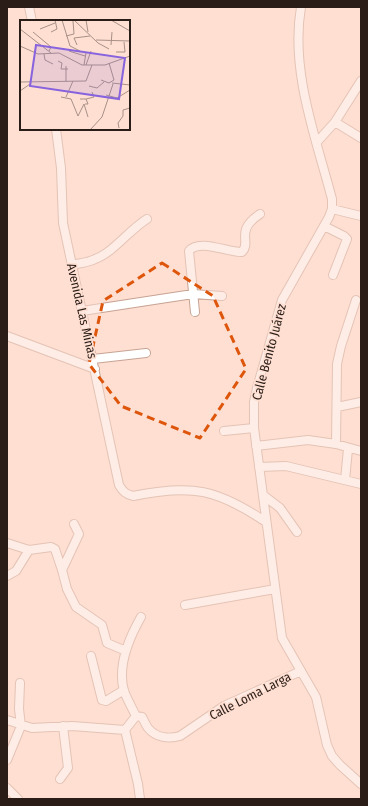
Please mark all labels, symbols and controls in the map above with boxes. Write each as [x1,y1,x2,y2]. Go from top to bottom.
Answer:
inset map [20,20,130,130]
street label: Avenida Las Minas [64,262,100,361]
street label: Calle Benito Juárez [249,302,289,402]
street label: Calle Loma Larga [207,669,293,723]

